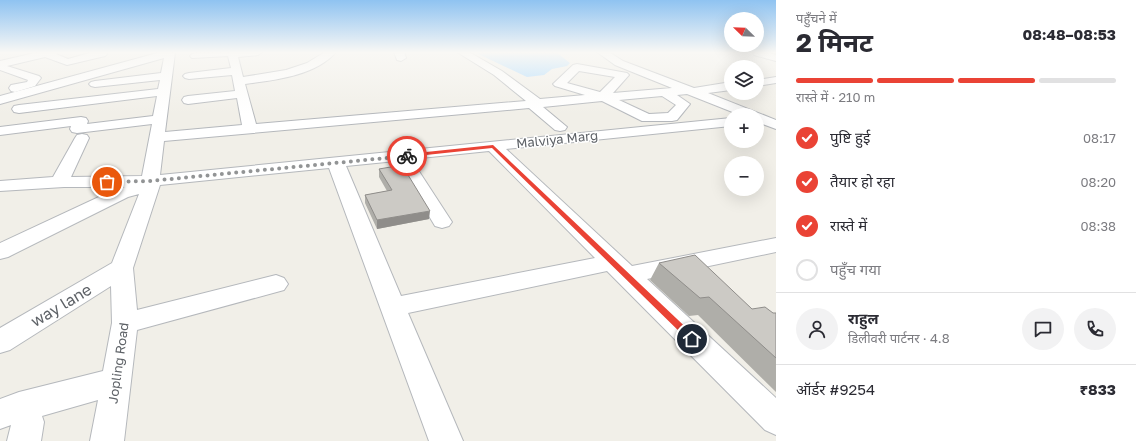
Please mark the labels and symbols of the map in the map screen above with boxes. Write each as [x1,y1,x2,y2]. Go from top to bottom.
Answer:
north arrow [724,12,764,52]
street label: Malviya Marg [515,127,599,151]
courier [387,136,427,176]
pin [90,165,124,199]
street label: way lane [27,279,95,331]
street label: Jopling Road [104,321,132,405]
pin [675,322,709,356]

